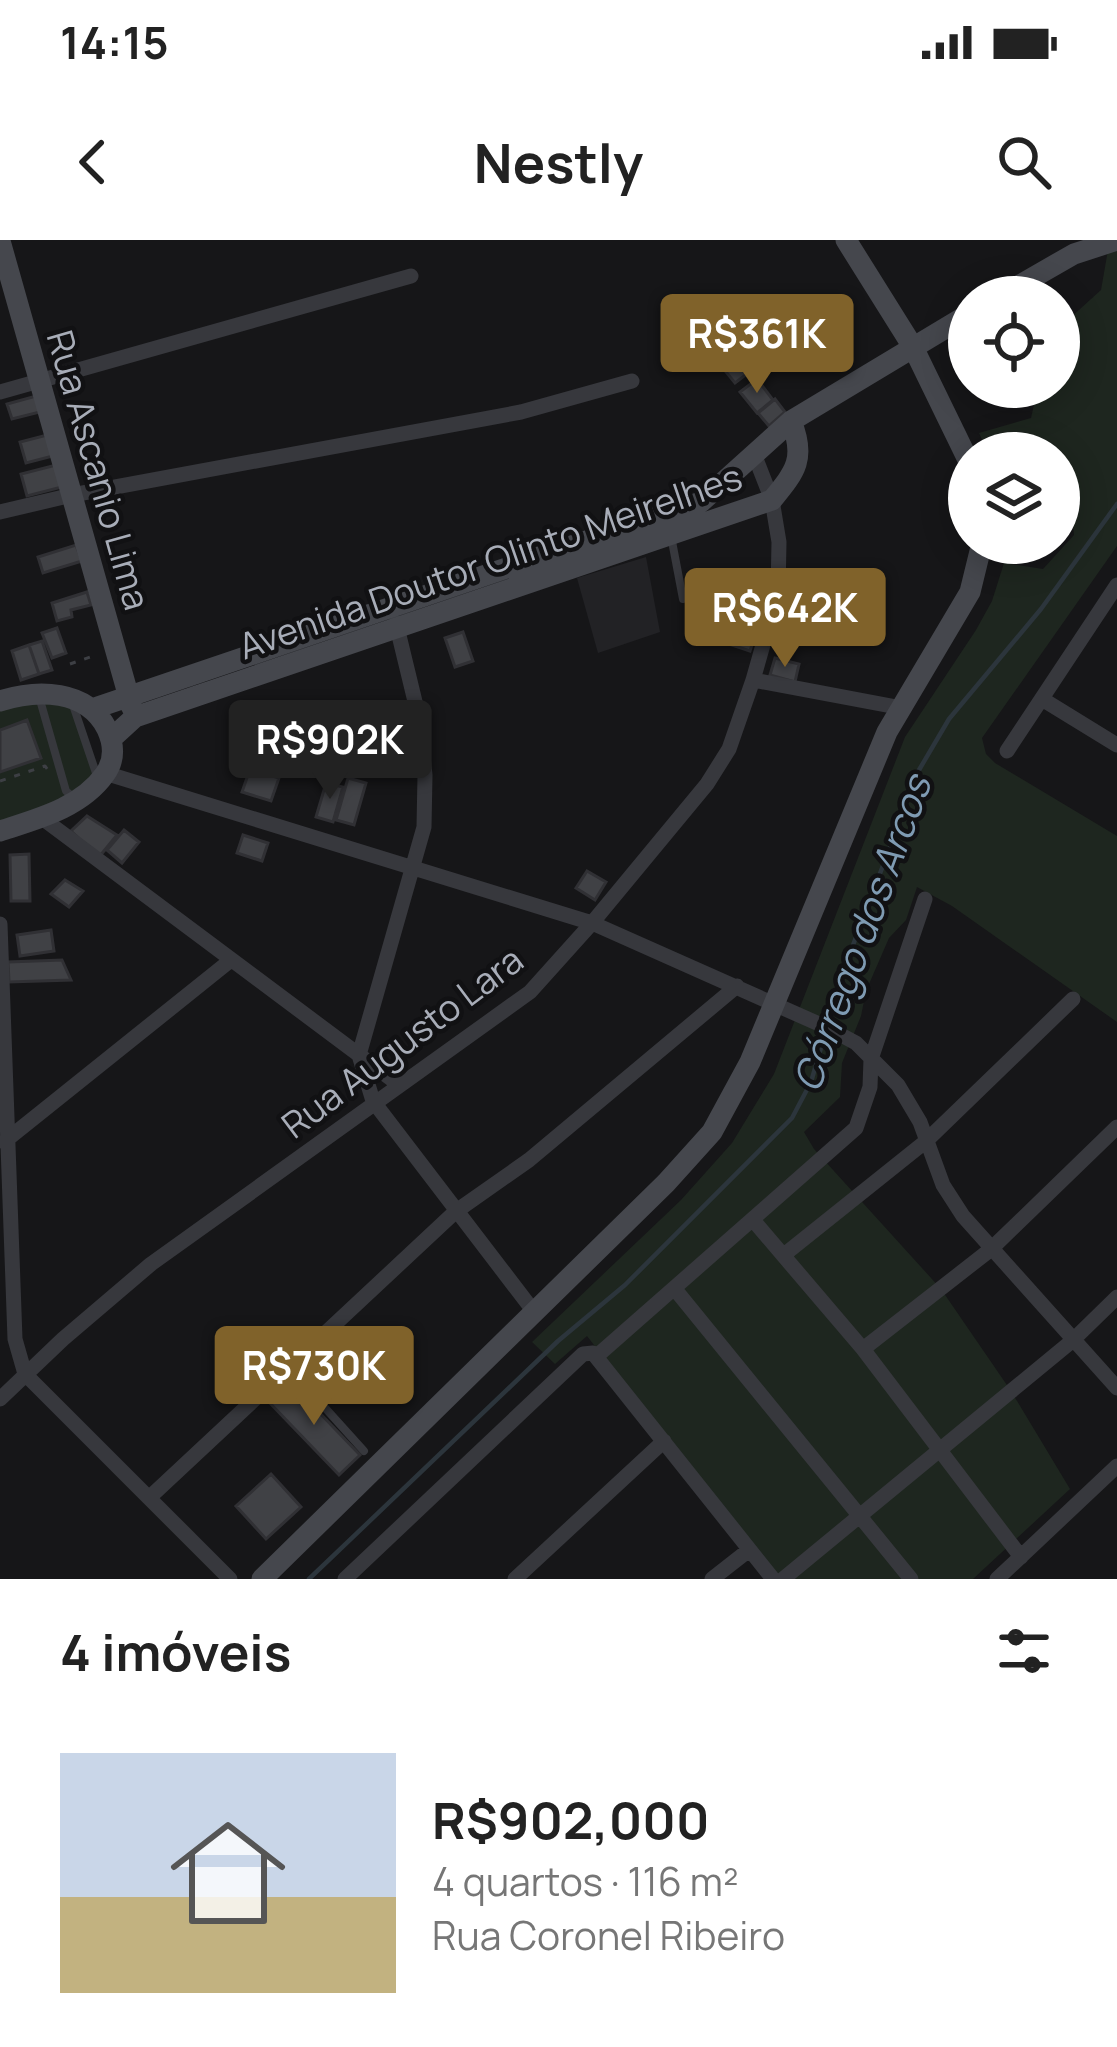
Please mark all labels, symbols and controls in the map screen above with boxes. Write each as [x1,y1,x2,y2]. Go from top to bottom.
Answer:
text: 14:15 [60,11,169,73]
text: Nestly [474,125,643,199]
icon: back [60,129,126,195]
icon: search [991,129,1057,195]
map controls [948,276,1080,564]
button: locate [948,276,1080,408]
pin: R$361K [659,294,855,396]
text: R$361K [688,306,826,360]
street label: Rua Ascanio Lima [36,325,162,615]
button: layers [948,432,1080,564]
street label: Avenida Doutor Olinto Meirelhes [232,452,748,670]
pin: R$642K [687,568,883,670]
text: R$642K [712,580,858,634]
pin: R$902K [232,700,428,802]
text: R$902K [256,712,404,766]
water label: Córrego dos Arcos [779,765,944,1098]
street label: Rua Augusto Lara [271,935,533,1149]
pin: R$730K [216,1326,412,1428]
text: R$730K [242,1338,386,1392]
text: 4 imóveis [60,1617,291,1686]
icon: filters [991,1618,1057,1684]
text: R$902,000 [432,1785,709,1854]
icon: home [156,1801,300,1945]
text: 4 quartos · 116 m² [432,1854,739,1908]
text: Rua Coronel Ribeiro [432,1908,785,1962]

